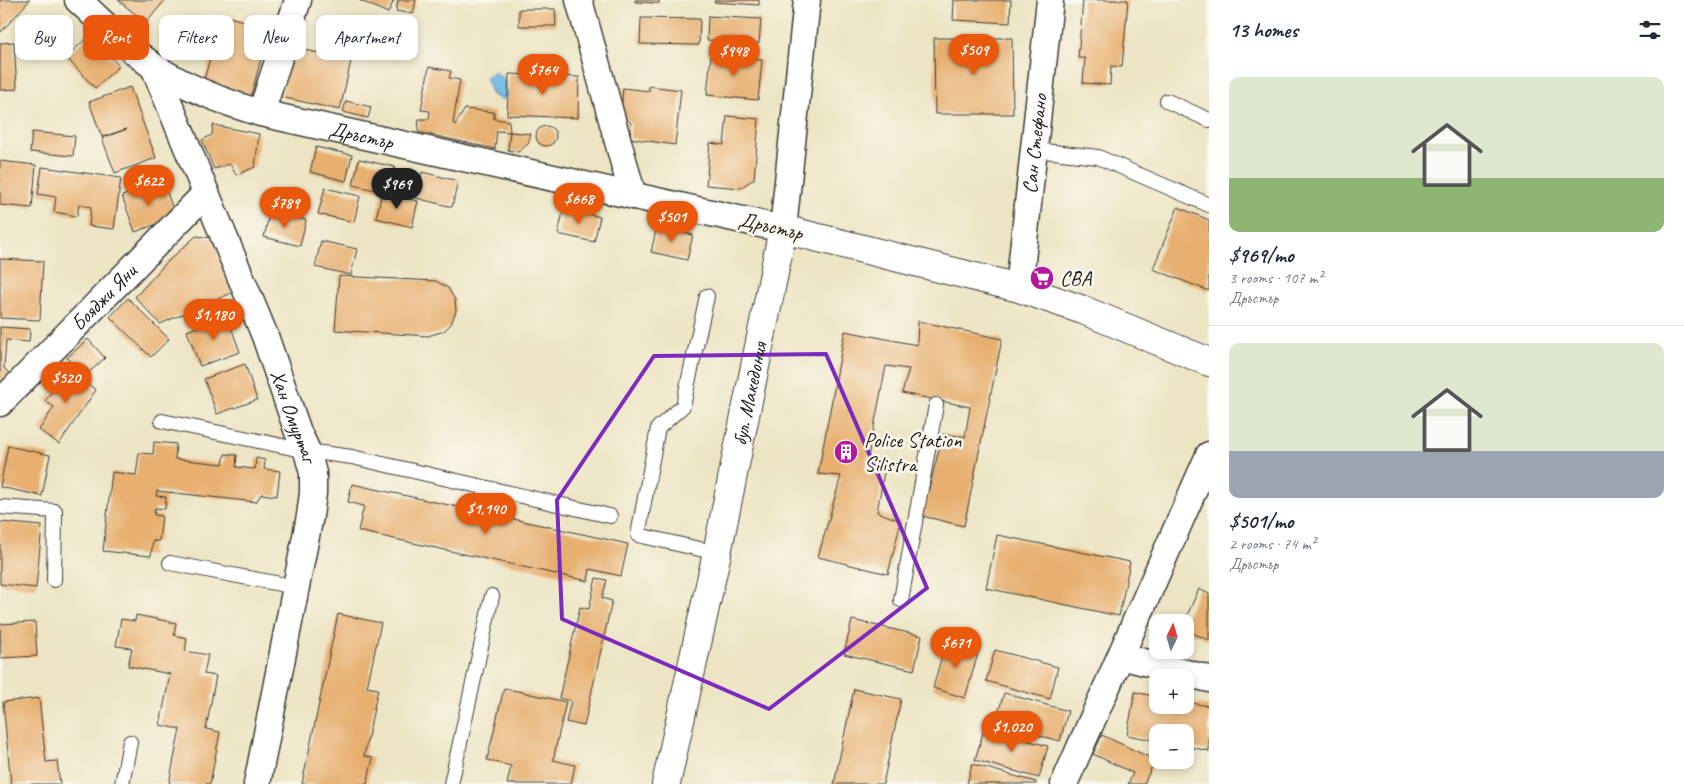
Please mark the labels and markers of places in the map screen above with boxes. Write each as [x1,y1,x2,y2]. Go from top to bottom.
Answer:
pin: $948 [704,34,764,77]
pin: $509 [944,34,1004,76]
pin: $764 [513,54,573,96]
pin: $622 [119,164,179,207]
pin: $969 [367,168,427,210]
pin: $668 [549,182,609,225]
pin: $789 [255,186,315,229]
pin: $501 [642,200,702,243]
supermarket icon: CBA [1029,265,1055,291]
place label: CBA [1060,265,1093,291]
pin: $1,180 [173,298,255,341]
pin: $520 [36,362,96,404]
place label: Police Station Silistra [864,427,962,477]
building icon: Police Station Silistra [833,439,859,465]
pin: $1,140 [445,492,527,535]
pin: $671 [926,626,986,669]
pin: $1,020 [971,710,1053,753]

